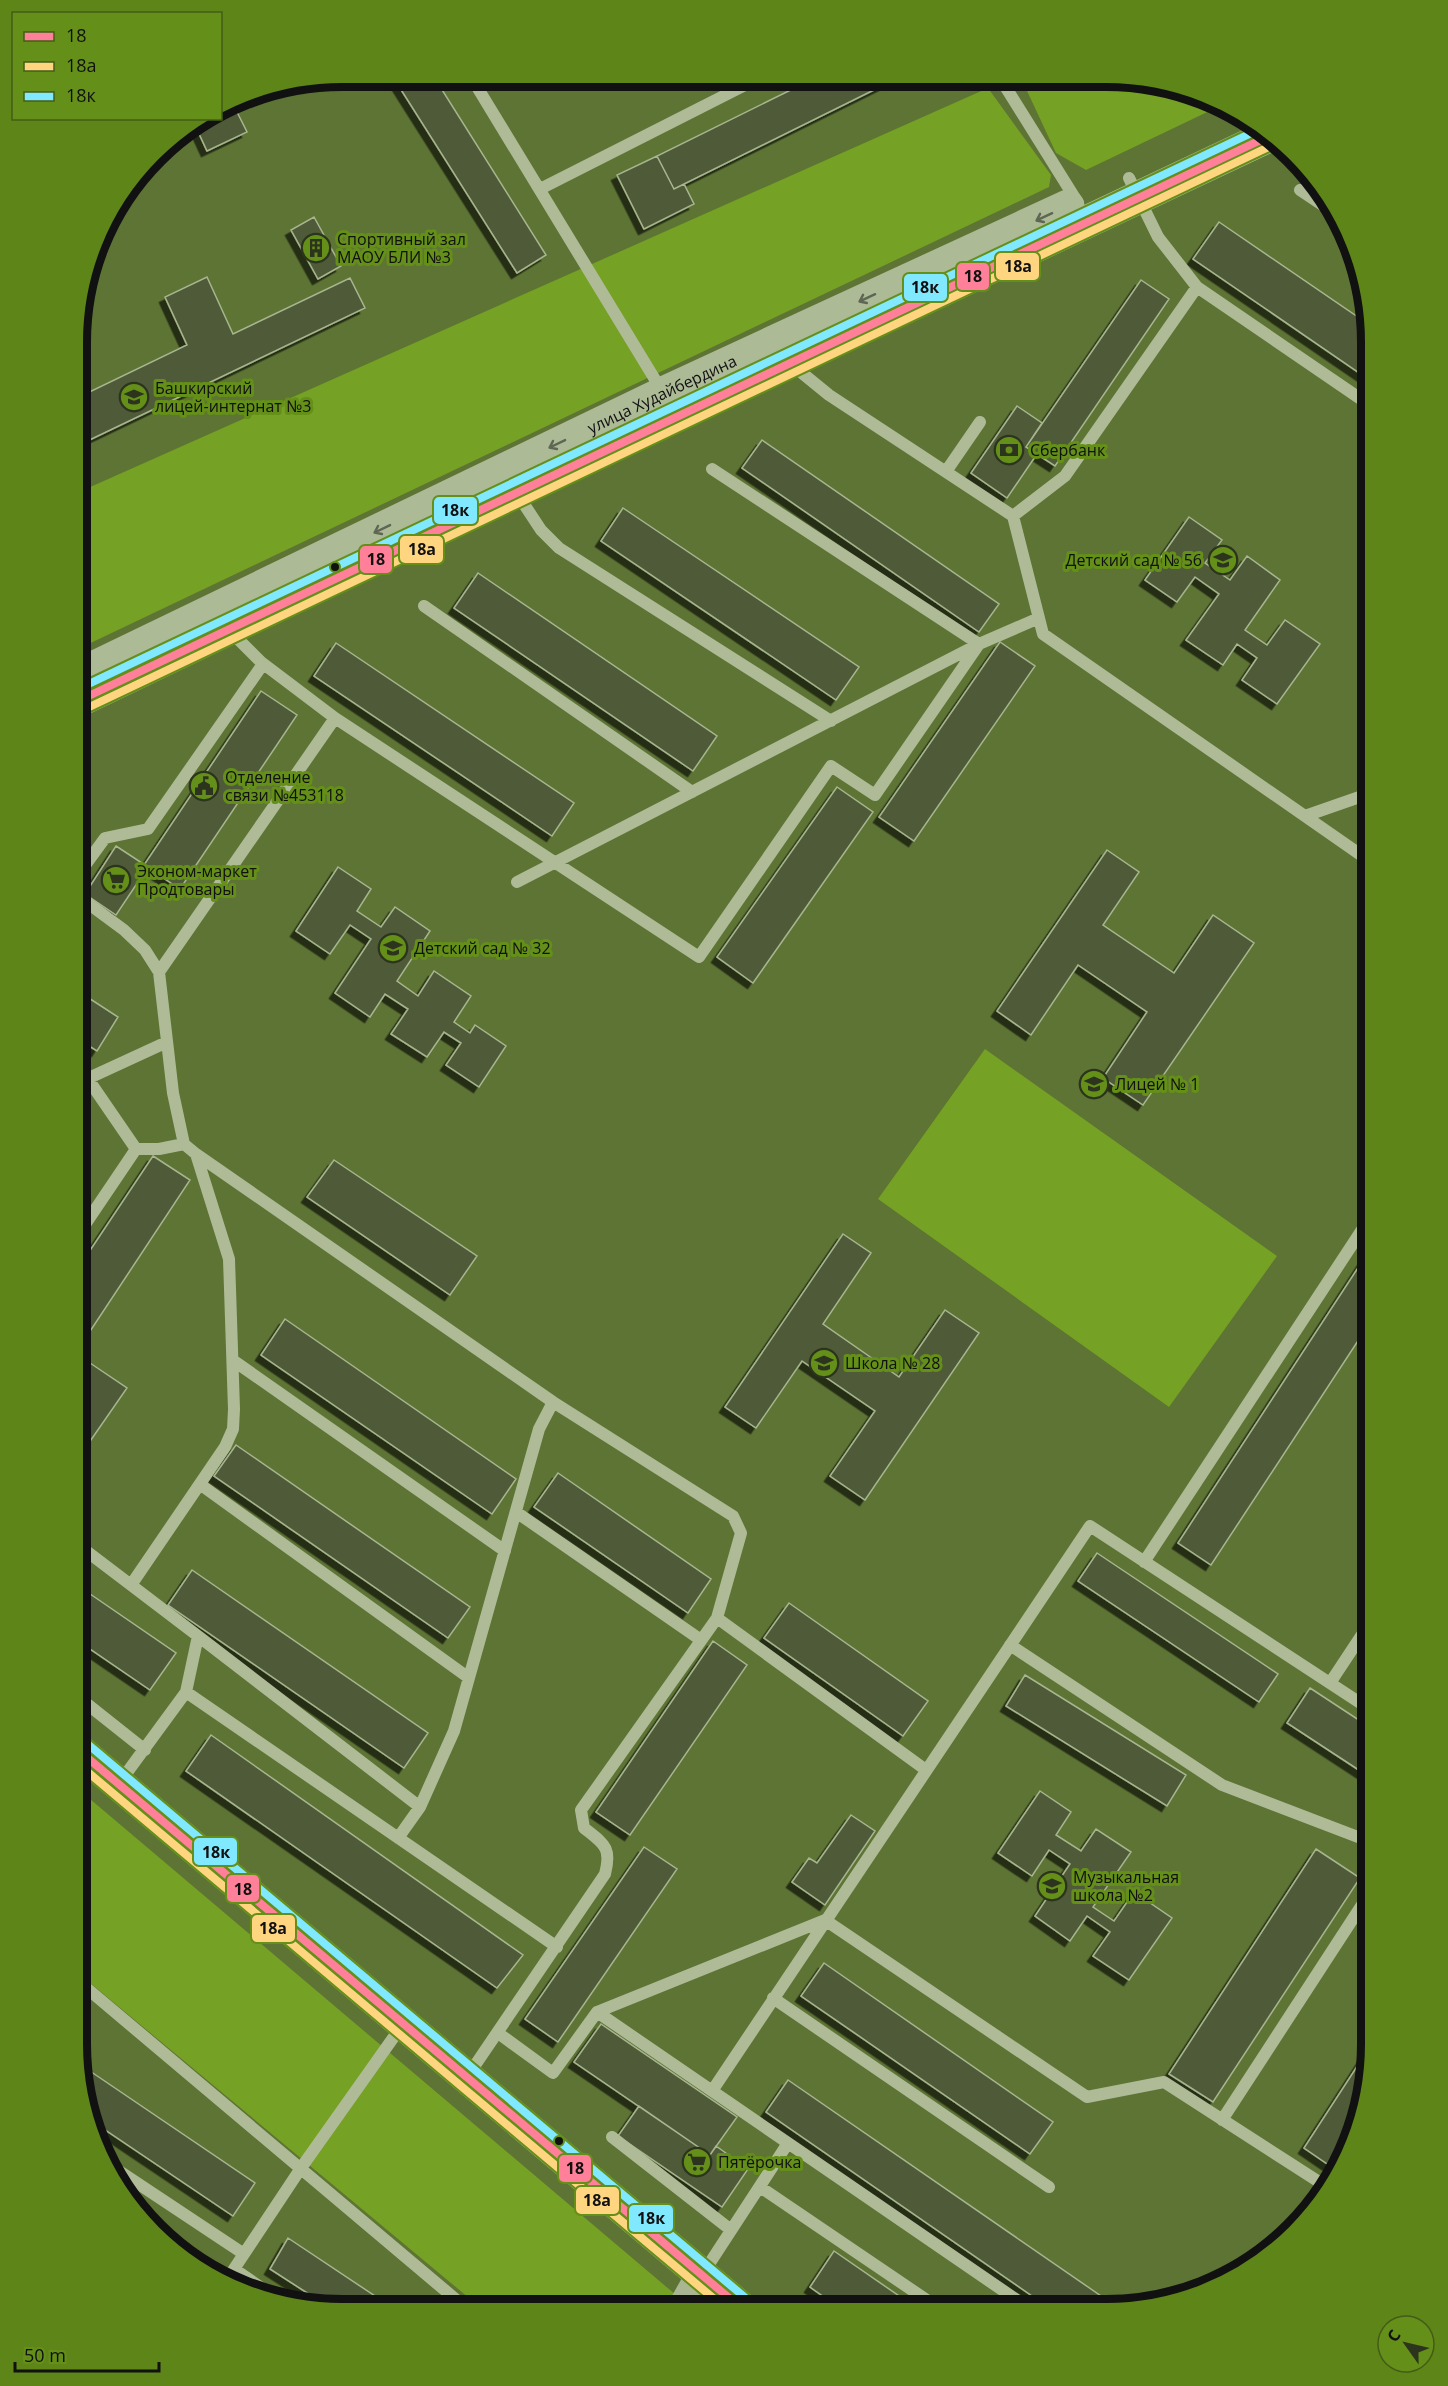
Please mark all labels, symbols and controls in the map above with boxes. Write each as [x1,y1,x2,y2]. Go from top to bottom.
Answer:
legend [12,12,222,120]
text: 18 [66,23,87,47]
text: 18а [66,53,97,77]
text: 18к [66,83,97,107]
one-way arrow [1035,213,1053,224]
place label: Спортивный зал МАОУ БЛИ №3 [337,228,466,268]
building icon: Спортивный зал МАОУ БЛИ №3 [300,232,332,264]
line badge: 18а [995,252,1040,281]
text: 18а [1004,255,1032,277]
line badge: 18 [956,262,990,291]
text: 18 [964,265,982,287]
line badge: 18к [903,273,948,302]
text: 18к [911,276,939,298]
one-way arrow [858,293,876,305]
street label: улица Худайбердина [584,350,740,439]
place label: Башкирский лицей-интернат №3 [155,377,311,417]
school or university icon: Башкирский лицей-интернат №3 [118,381,150,413]
bank icon: Сбербанк [993,434,1025,466]
one-way arrow [549,438,567,450]
place label: Сбербанк [1030,439,1106,461]
line badge: 18к [433,496,478,525]
text: 18к [441,499,469,521]
one-way arrow [373,523,391,535]
line badge: 18а [399,535,444,564]
text: 18а [408,538,436,560]
school or university icon: Детский сад № 56 [1207,544,1239,576]
line badge: 18 [359,545,393,574]
text: 18 [367,548,385,570]
place label: Детский сад № 56 [1065,549,1202,571]
unlabelled marker [329,561,341,573]
place label: Отделение связи №453118 [225,766,344,806]
public building icon: Отделение связи №453118 [188,770,220,802]
place label: Эконом-маркет Продтовары [137,860,257,900]
supermarket icon: Эконом-маркет Продтовары [100,864,132,896]
school or university icon: Детский сад № 32 [377,932,409,964]
place label: Детский сад № 32 [414,937,551,959]
school or university icon: Лицей № 1 [1078,1068,1110,1100]
place label: Лицей № 1 [1115,1073,1199,1095]
school or university icon: Школа № 28 [808,1347,840,1379]
place label: Школа № 28 [845,1352,940,1374]
line badge: 18к [193,1837,238,1866]
text: 18к [202,1841,230,1863]
place label: Музыкальная школа №2 [1073,1866,1179,1906]
school or university icon: Музыкальная школа №2 [1036,1870,1068,1902]
line badge: 18 [226,1874,260,1903]
text: 18 [234,1878,252,1900]
line badge: 18а [251,1914,296,1943]
text: 18а [259,1917,287,1939]
unlabelled marker [553,2135,565,2147]
supermarket icon: Пятёрочка [681,2146,713,2178]
place label: Пятёрочка [718,2151,801,2173]
line badge: 18 [558,2154,592,2183]
text: 18 [566,2157,584,2179]
line badge: 18а [575,2186,620,2215]
text: 18а [583,2189,611,2211]
line badge: 18к [628,2204,674,2233]
text: 18к [637,2207,665,2229]
north arrow [1376,2314,1436,2374]
text: С [1382,2325,1406,2346]
scale bar [15,2335,159,2373]
text: 50 m [24,2343,66,2367]

